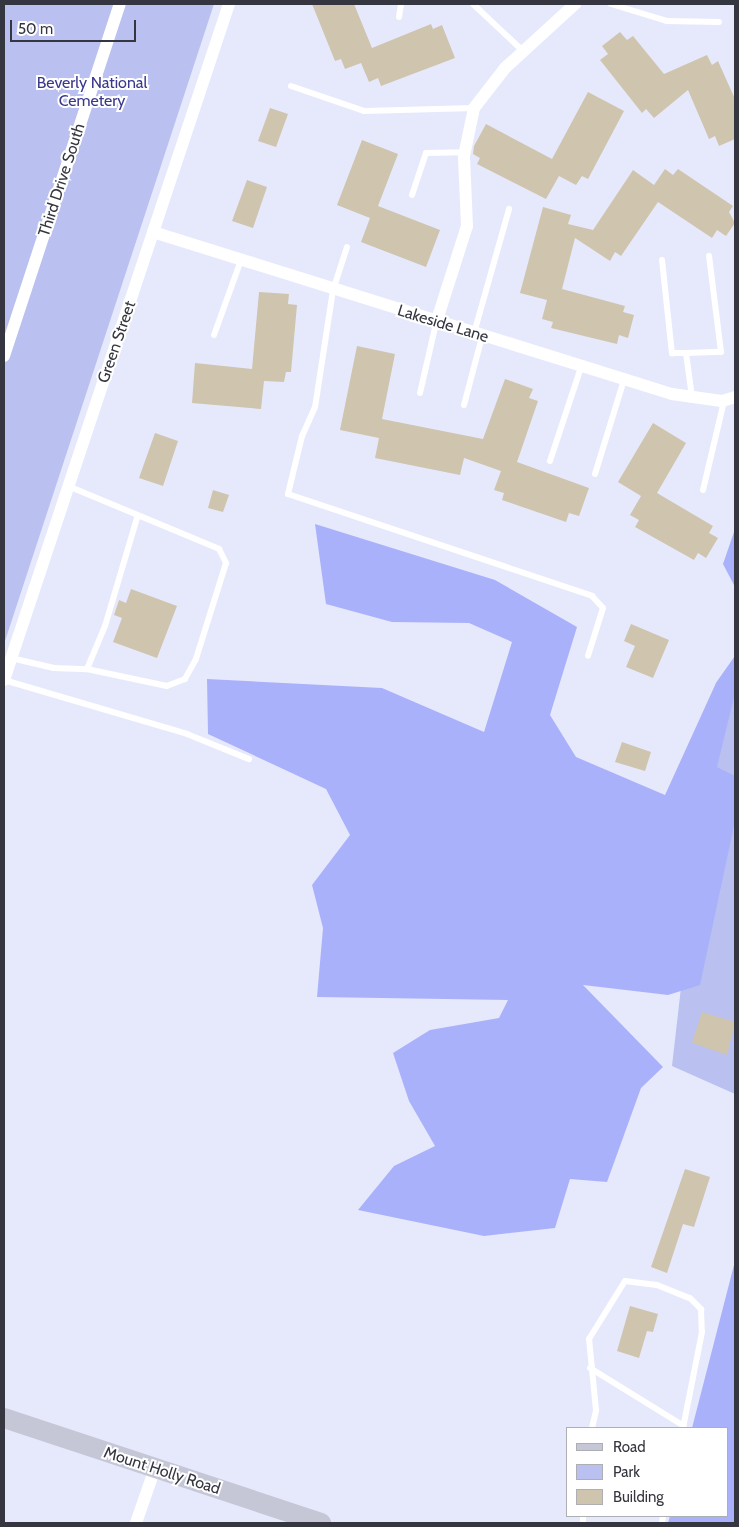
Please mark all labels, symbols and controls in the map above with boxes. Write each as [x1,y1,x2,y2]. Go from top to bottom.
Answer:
scale bar [12,10,139,42]
text: 50 m [18,20,53,38]
park label: Beverly National Cemetery [37,73,147,111]
street label: Third Drive South [35,121,89,239]
street label: Green Street [94,298,140,386]
street label: Lakeside Lane [395,301,491,347]
legend [566,1427,729,1517]
text: Road [613,1438,646,1456]
street label: Mount Holly Road [101,1443,223,1499]
text: Park [613,1463,640,1481]
text: Building [613,1488,664,1506]

